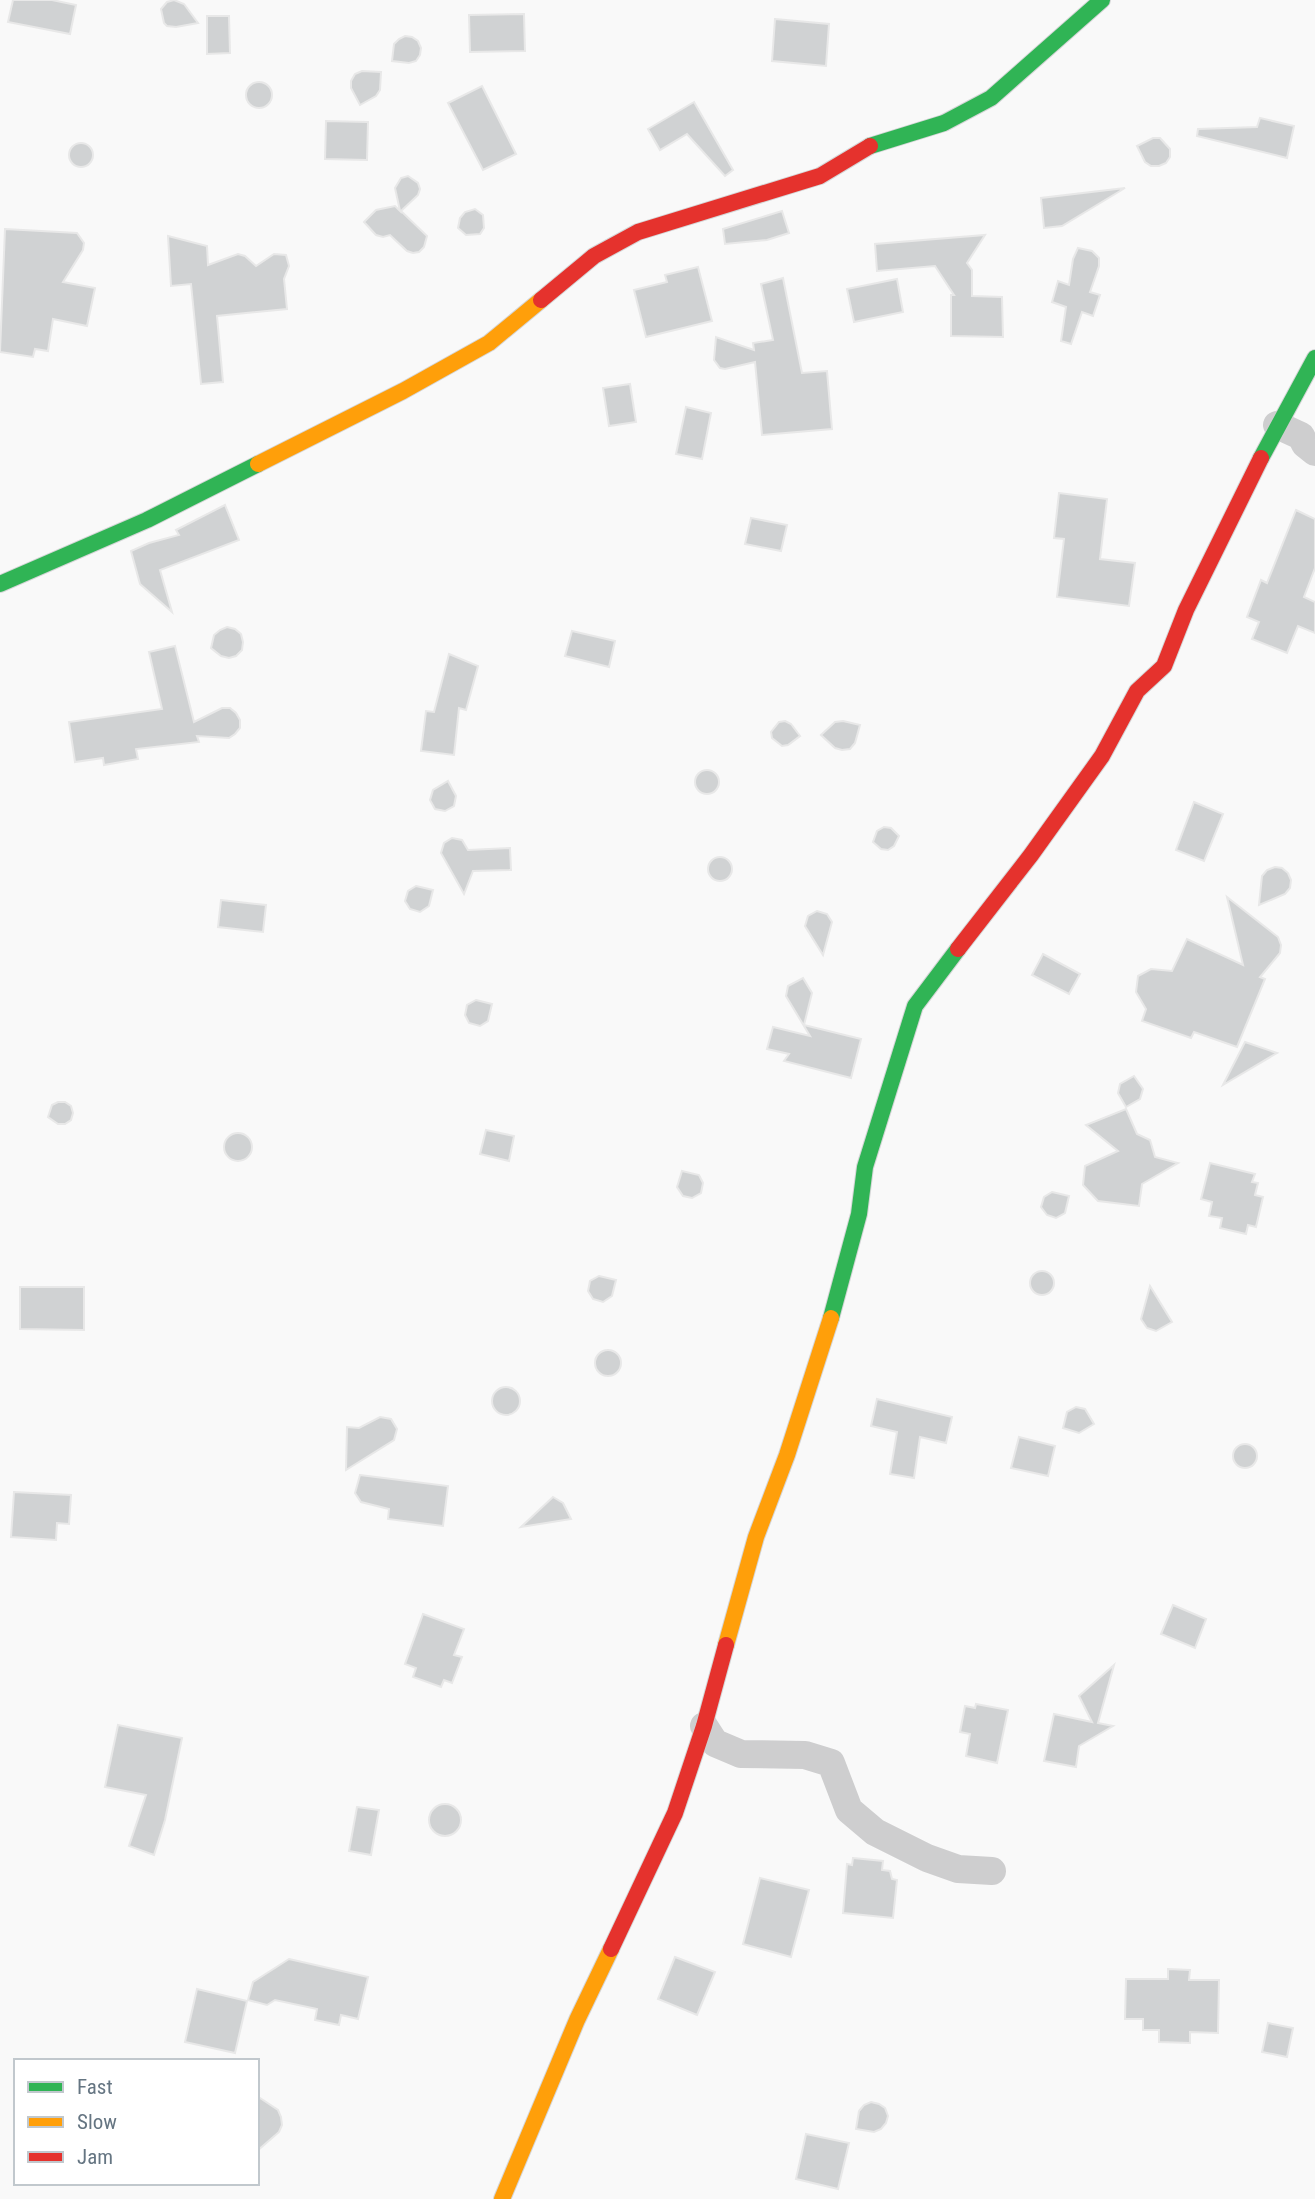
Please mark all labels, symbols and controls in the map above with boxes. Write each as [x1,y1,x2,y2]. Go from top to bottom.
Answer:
legend [14,2059,259,2185]
text: Fast [77,2075,113,2099]
text: Slow [77,2110,117,2134]
text: Jam [77,2145,113,2169]

